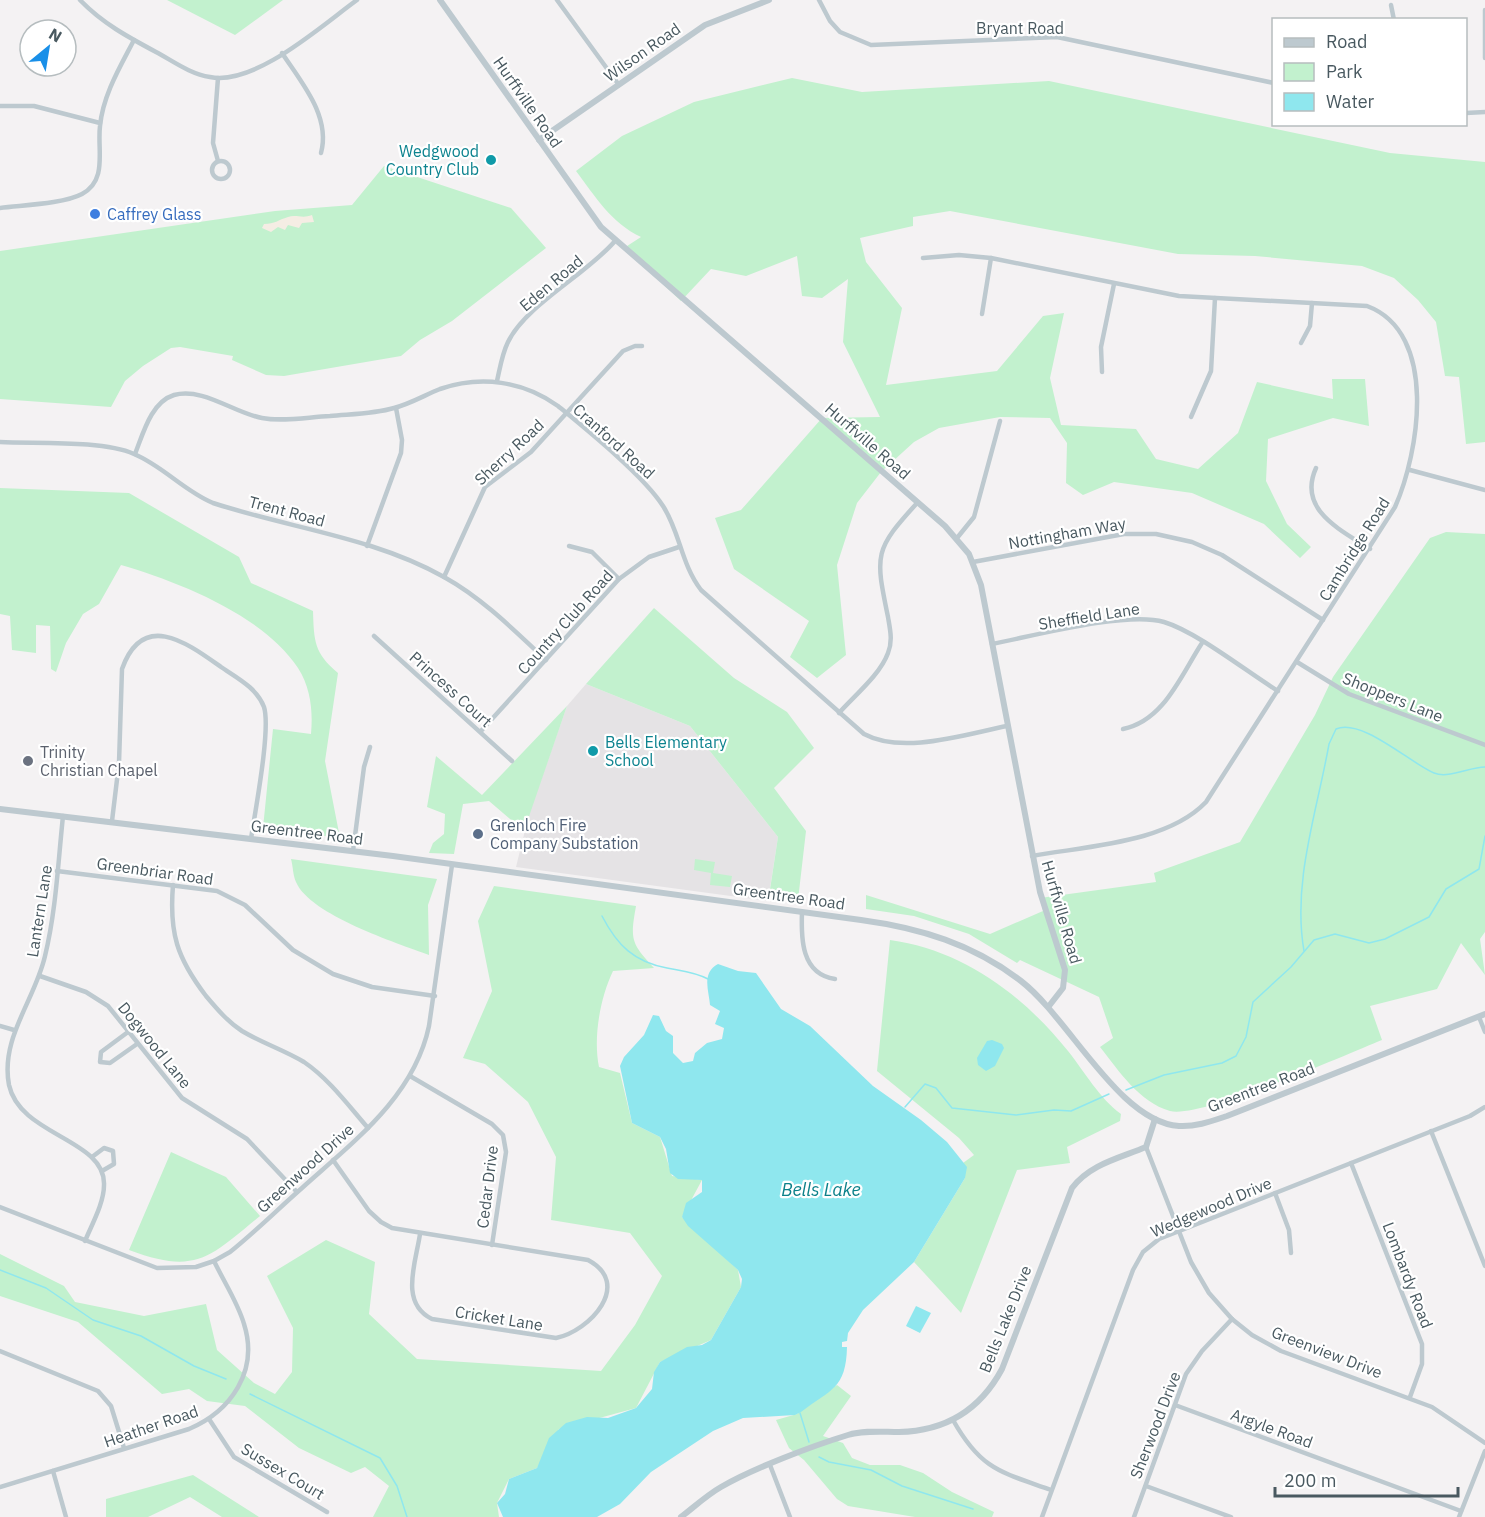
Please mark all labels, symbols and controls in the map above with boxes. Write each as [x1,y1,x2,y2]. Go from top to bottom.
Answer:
north arrow [18,18,78,78]
street label: Wilson Road [600,18,684,86]
street label: Bryant Road [976,18,1064,38]
legend [1272,18,1467,126]
text: N [45,23,66,47]
text: Road [1326,30,1367,53]
street label: Hurffville Road [489,53,567,151]
text: Park [1326,60,1363,83]
text: Water [1326,90,1375,113]
place label: Wedgwood Country Club [386,141,479,179]
marker: Wedgwood Country Club [484,153,498,167]
place label: Caffrey Glass [107,204,202,224]
marker: Caffrey Glass [88,207,102,221]
street label: Eden Road [515,251,587,315]
street label: Hurffville Road [821,398,915,484]
street label: Cranford Road [569,399,659,483]
street label: Sherry Road [470,415,548,489]
street label: Trent Road [247,491,327,531]
street label: Cambridge Road [1314,493,1394,605]
street label: Nottingham Way [1007,513,1127,553]
street label: Country Club Road [513,566,617,678]
street label: Sheffield Lane [1037,598,1141,634]
street label: Princess Court [406,647,496,731]
street label: Shoppers Lane [1340,668,1446,726]
place label: Bells Elementary School [605,732,727,770]
place label: Trinity Christian Chapel [40,742,158,780]
marker: Bells Elementary School [586,744,600,758]
marker: Trinity Christian Chapel [21,754,35,768]
street label: Greentree Road [250,815,364,849]
place label: Grenloch Fire Company Substation [490,815,639,853]
marker: Grenloch Fire Company Substation [471,827,485,841]
street label: Greenbriar Road [95,853,215,889]
street label: Hurffville Road [1038,858,1086,966]
street label: Lantern Lane [22,863,56,959]
street label: Greentree Road [732,878,846,914]
street label: Dogwood Lane [114,998,196,1093]
street label: Greentree Road [1205,1057,1317,1117]
street label: Greenwood Drive [252,1119,358,1217]
street label: Cedar Drive [472,1144,502,1230]
street label: Wedgewood Drive [1148,1172,1275,1241]
water label: Bells Lake [781,1178,861,1201]
street label: Lombardy Road [1379,1219,1437,1331]
street label: Bells Lake Drive [974,1262,1036,1376]
street label: Cricket Lane [454,1301,545,1335]
street label: Greenview Drive [1269,1322,1385,1382]
street label: Sherwood Drive [1125,1368,1185,1482]
street label: Heather Road [101,1401,201,1451]
street label: Argyle Road [1228,1404,1316,1452]
street label: Sussex Court [238,1438,328,1504]
scale bar [1275,1460,1458,1498]
text: 200 m [1284,1469,1336,1492]

